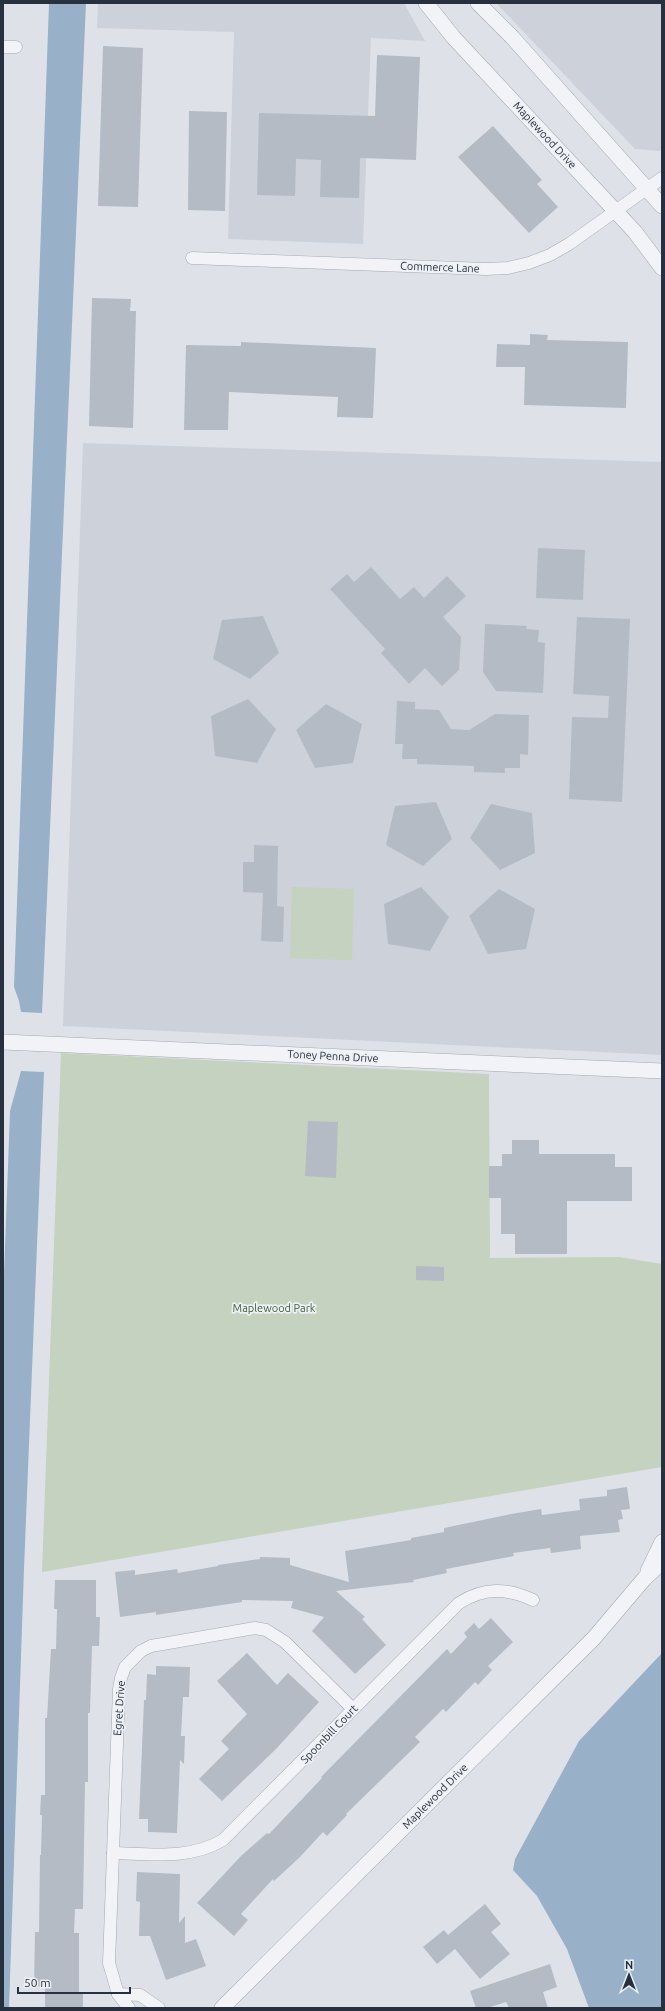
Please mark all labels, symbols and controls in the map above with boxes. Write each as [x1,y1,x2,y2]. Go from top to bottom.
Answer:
street label: Maplewood Drive [511,99,579,171]
street label: Commerce Lane [400,260,480,274]
street label: Toney Penna Drive [287,1048,379,1064]
park label: Maplewood Park [233,1302,316,1314]
street label: Egret Drive [111,1680,127,1736]
street label: Spoonbill Court [298,1702,360,1766]
street label: Maplewood Drive [400,1761,470,1831]
north arrow [609,1955,649,1995]
text: N [625,1959,633,1971]
scale bar [18,1969,130,1995]
text: 50 m [24,1976,51,1989]

